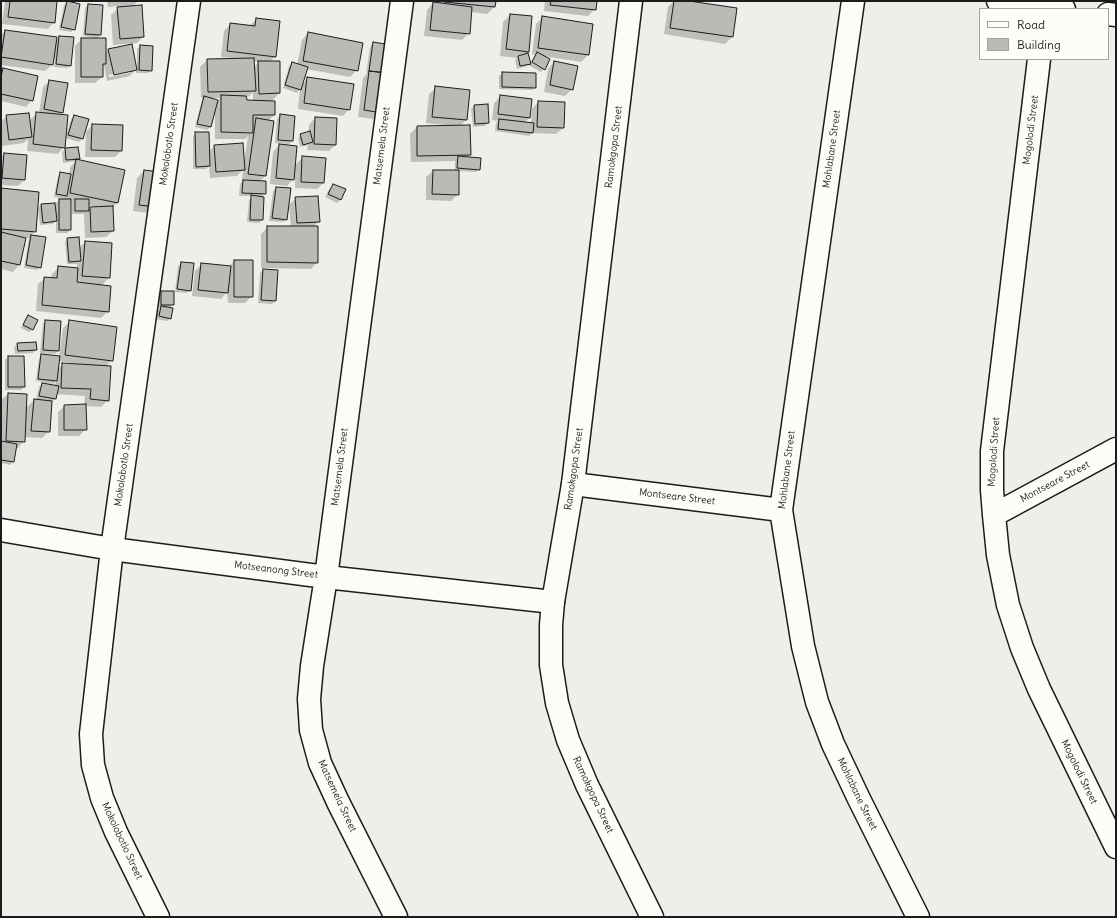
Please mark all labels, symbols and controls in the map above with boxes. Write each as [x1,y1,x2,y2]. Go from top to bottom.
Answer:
legend [979,8,1109,60]
text: Road [1017,17,1045,32]
text: Building [1017,37,1061,52]
street label: Mogolodi Street [1021,95,1041,165]
street label: Mokolobotlo Street [157,102,181,186]
street label: Ramokgopa Street [603,105,625,189]
street label: Matsemela Street [371,106,393,186]
street label: Mohlabane Street [821,109,843,189]
street label: Mogolodi Street [986,417,1002,487]
street label: Mokolobotlo Street [112,423,136,507]
street label: Matsemela Street [329,427,351,507]
street label: Ramokgopa Street [562,427,586,511]
street label: Mohlabane Street [776,430,798,510]
street label: Montseare Street [1018,459,1092,505]
street label: Montseare Street [638,486,716,508]
street label: Motseanong Street [233,559,319,581]
street label: Mogolodi Street [1058,738,1100,806]
street label: Ramokgopa Street [570,755,616,835]
street label: Mohlabane Street [834,756,880,832]
street label: Matsemela Street [315,758,359,834]
street label: Mokolobotlo Street [99,801,145,881]

